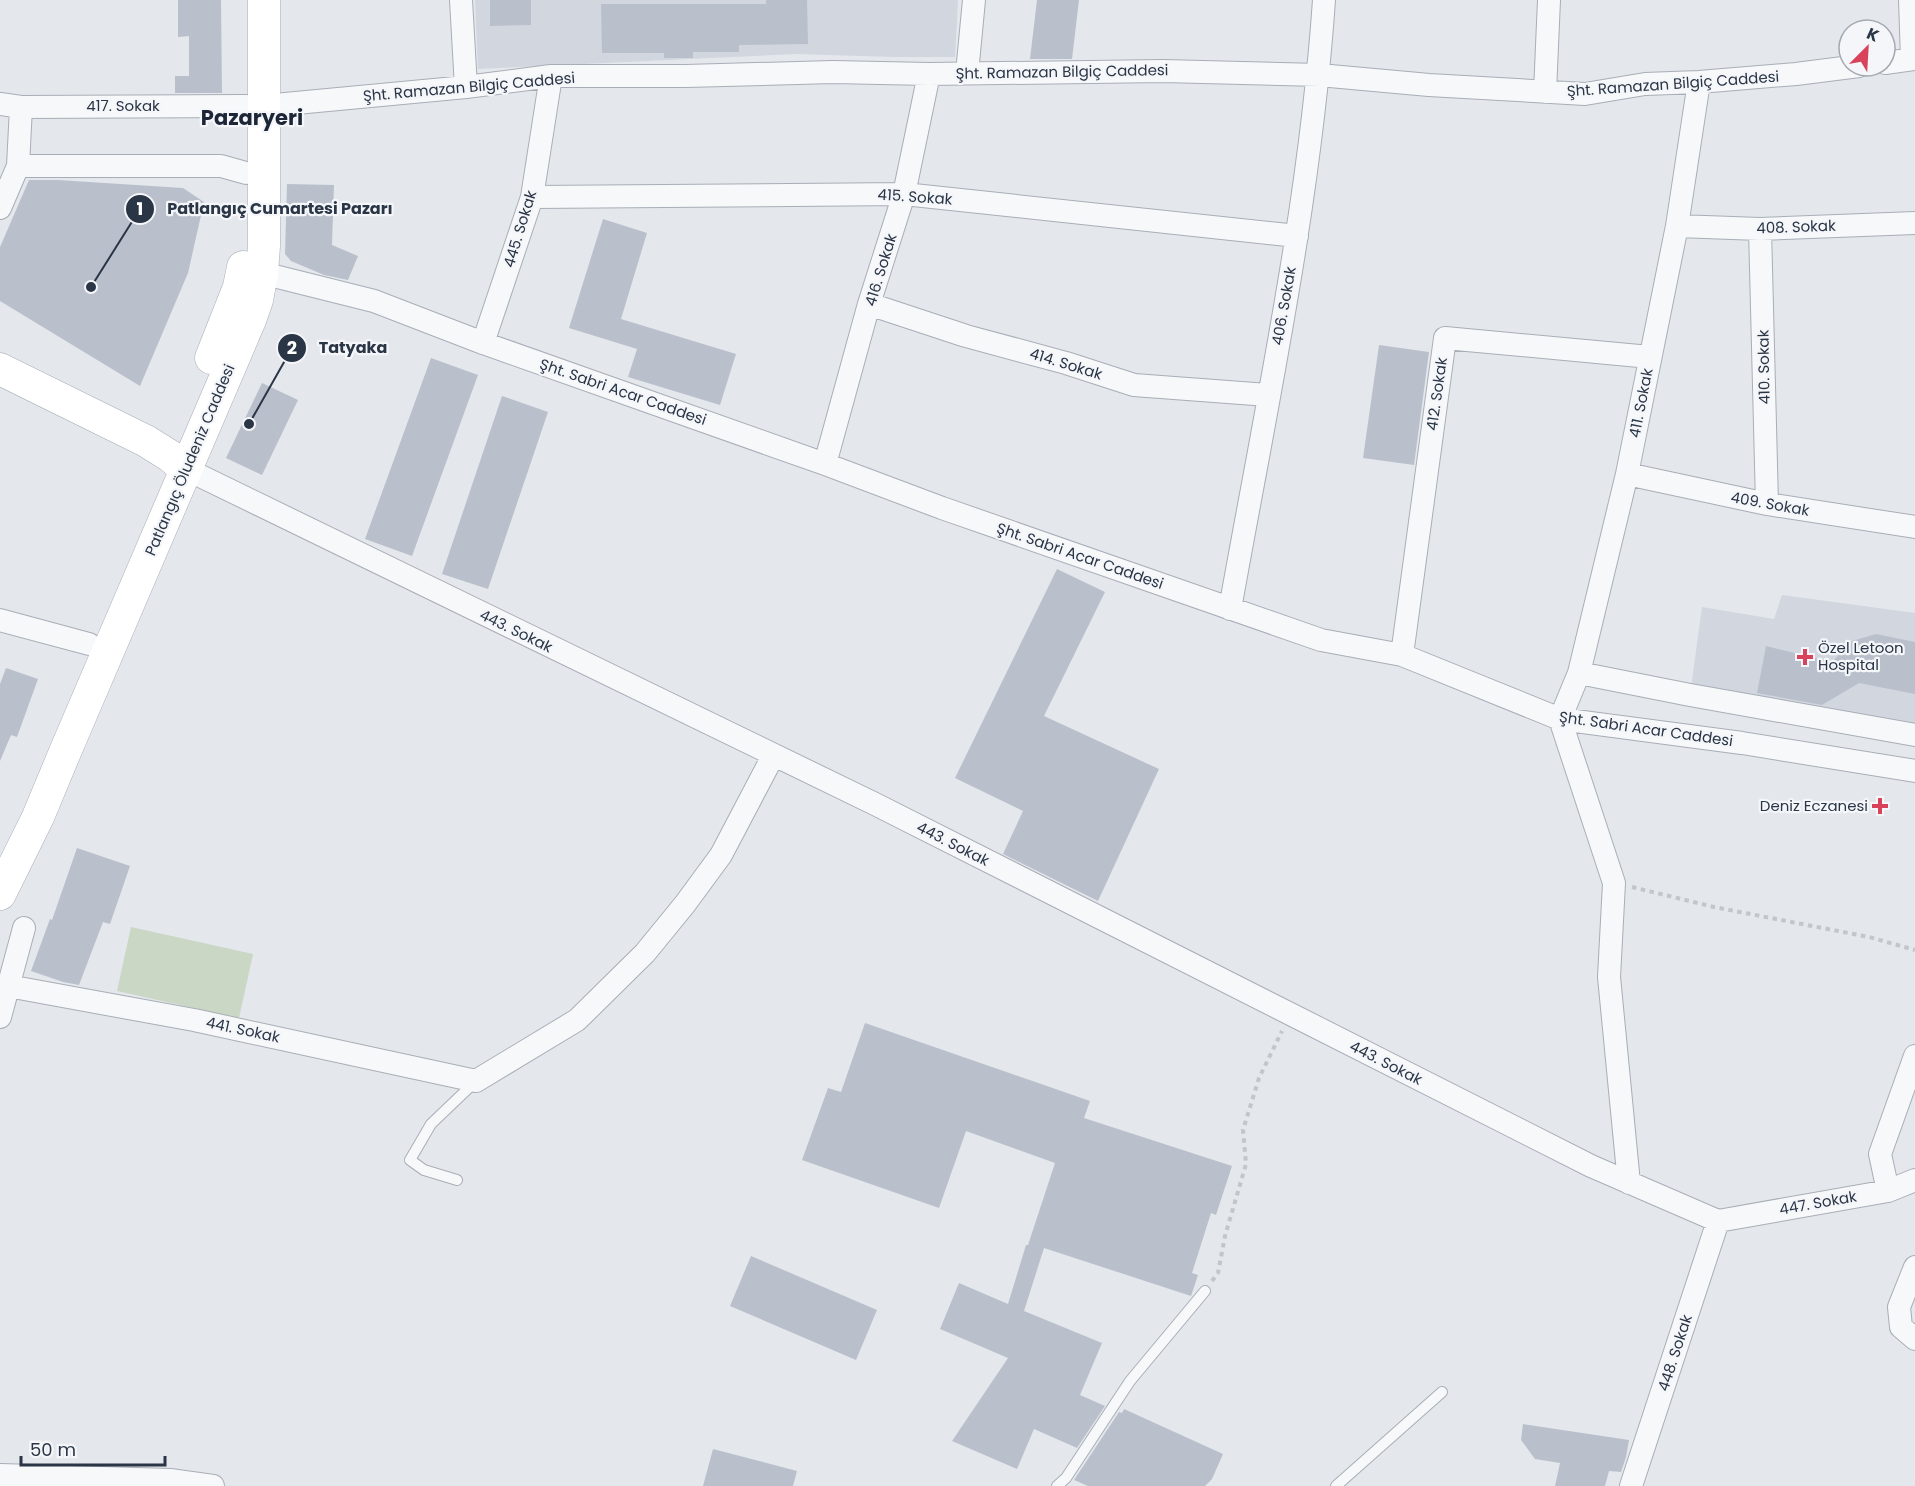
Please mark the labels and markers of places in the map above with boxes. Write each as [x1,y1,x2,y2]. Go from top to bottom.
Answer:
callout: Patlangıç Cumartesi Pazarı [125,192,405,226]
callout: Tatyaka [277,331,400,365]
place label: Özel Letoon Hospital [1818,637,1904,675]
marker: Özel Letoon Hospital [1796,648,1814,666]
place label: Deniz Eczanesi [1760,795,1868,816]
marker: Deniz Eczanesi [1873,799,1887,813]

